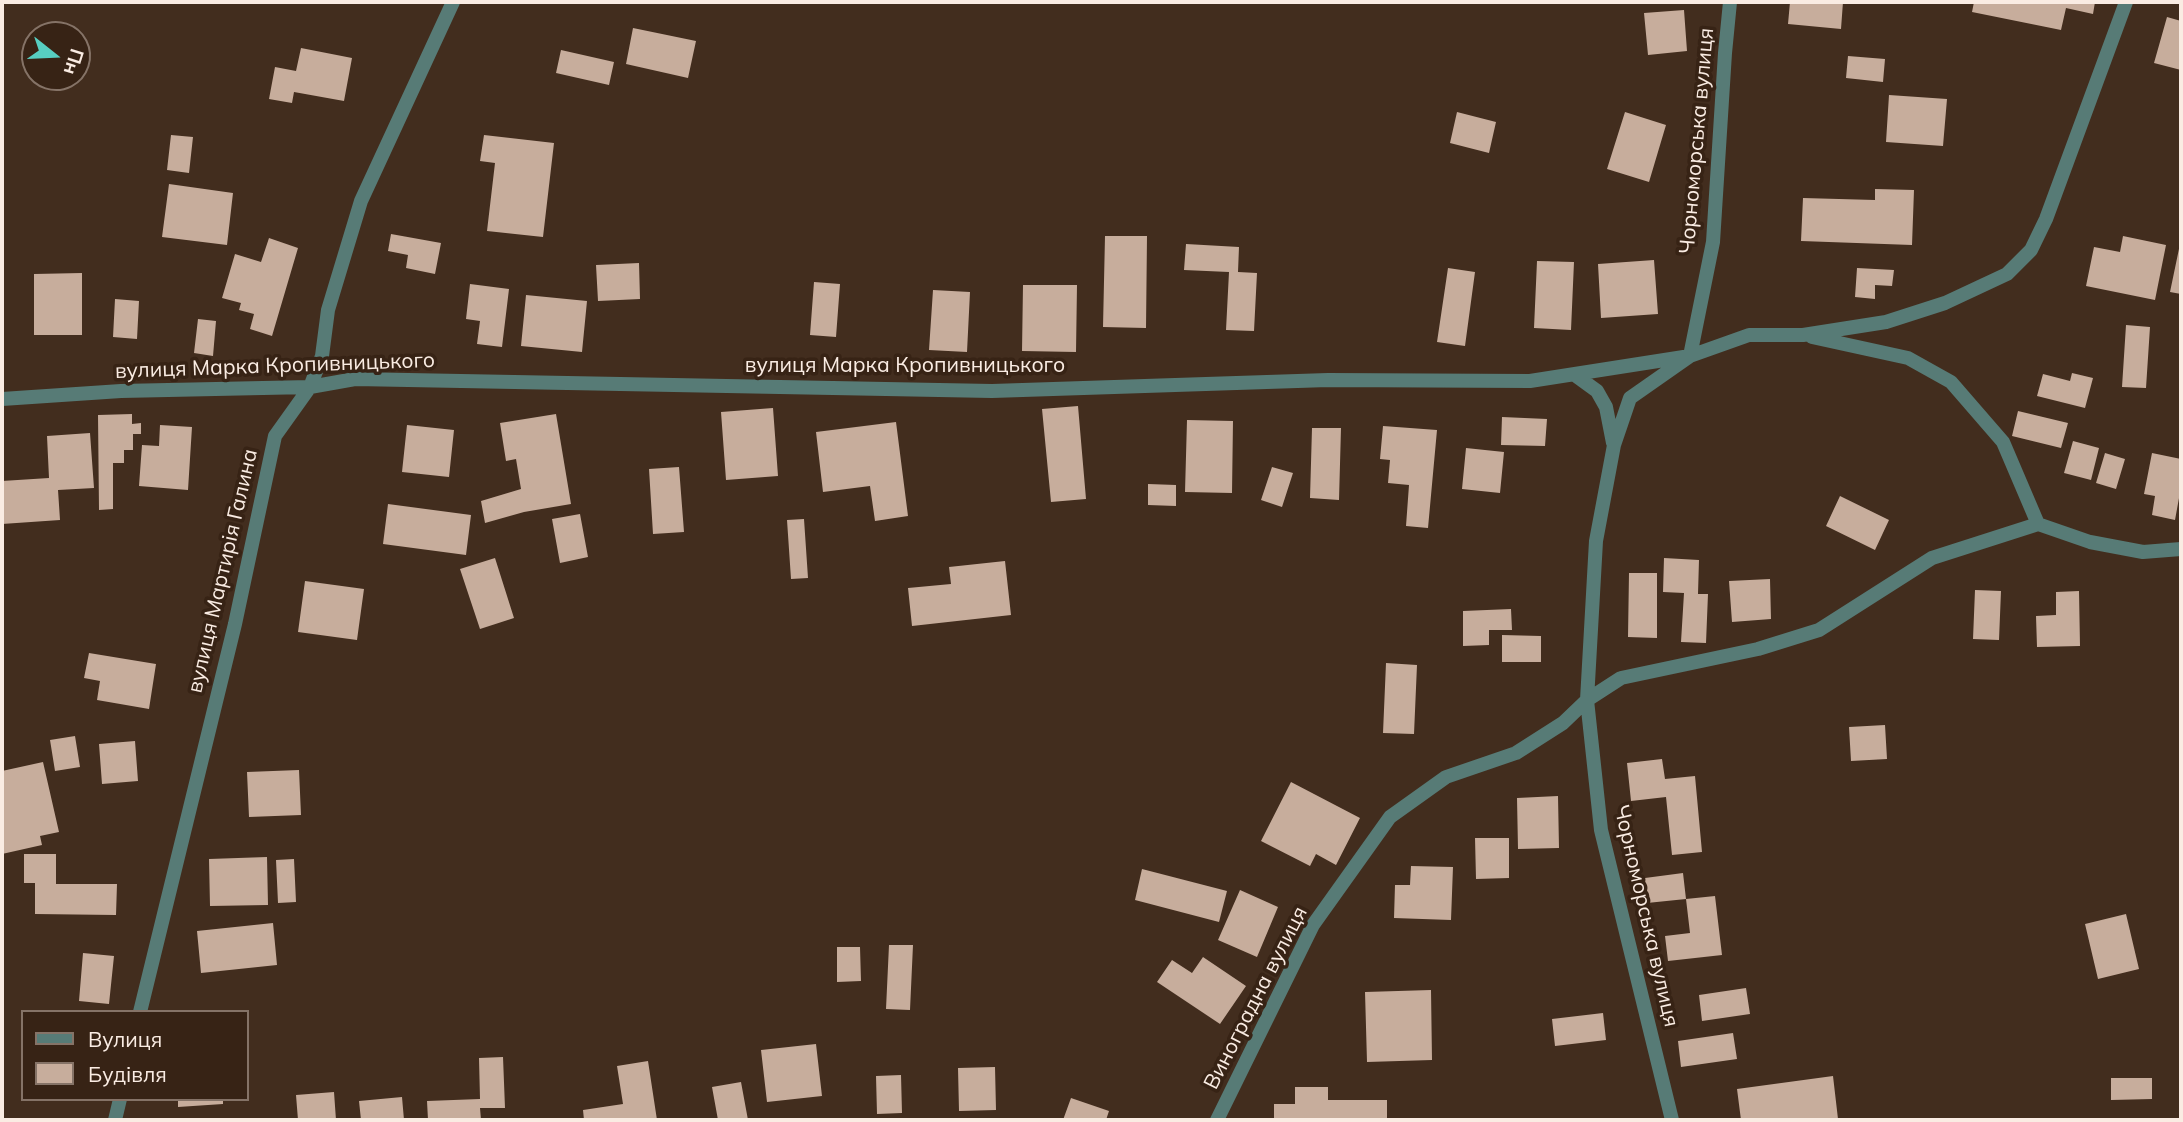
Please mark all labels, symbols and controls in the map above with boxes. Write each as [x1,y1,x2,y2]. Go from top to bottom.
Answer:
north arrow [21,21,91,91]
street label: Чорноморська вулиця [1675,27,1719,255]
text: Пн [59,46,90,78]
street label: вулиця Марка Кропивницького [115,348,435,384]
street label: вулиця Марка Кропивницького [745,353,1065,379]
street label: вулиця Мартирія Галина [183,447,263,695]
street label: Чорноморська вулиця [1608,803,1684,1029]
street label: Виноградна вулиця [1199,902,1313,1094]
legend [21,1010,248,1101]
text: Вулиця [88,1026,162,1052]
text: Будівля [88,1061,167,1087]

